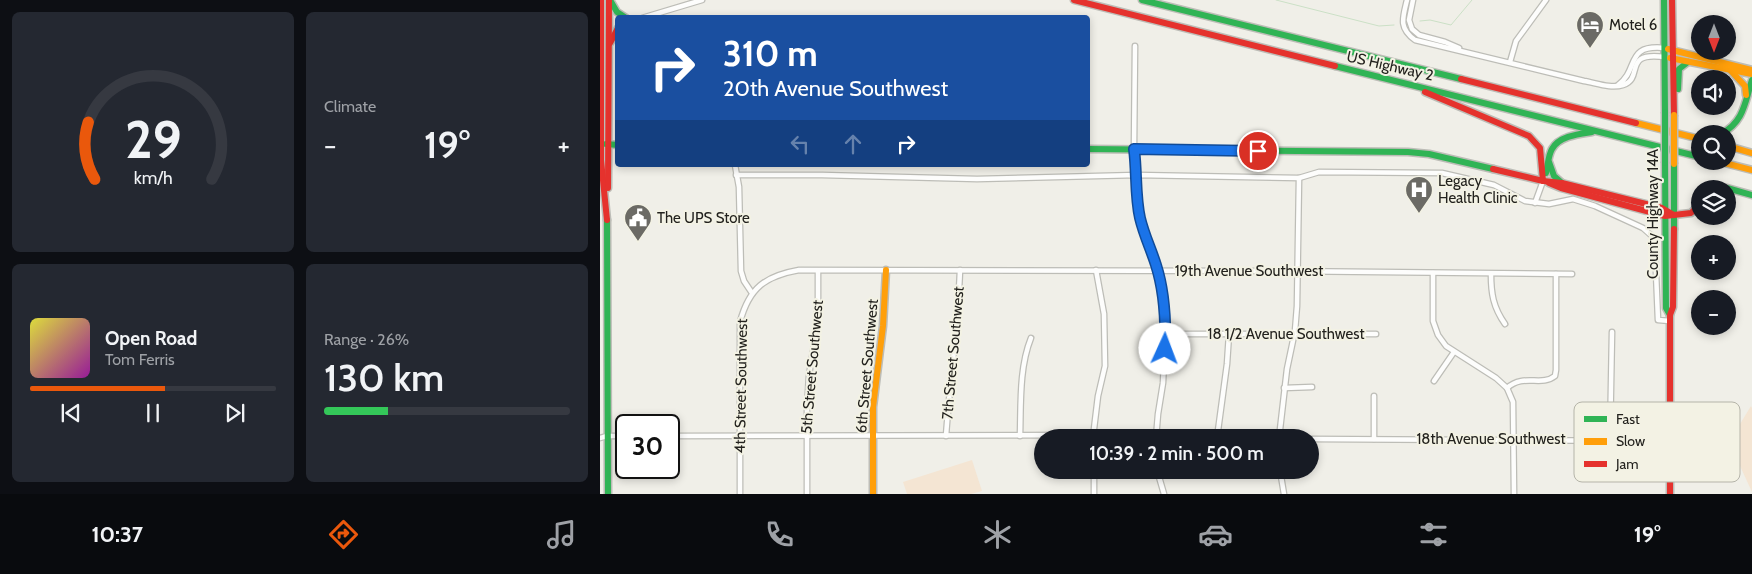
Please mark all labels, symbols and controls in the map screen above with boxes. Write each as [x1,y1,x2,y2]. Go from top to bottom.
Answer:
hotel icon: Motel 6 [1575,10,1605,49]
north arrow [1691,15,1736,60]
map controls [1691,15,1736,335]
place label: Motel 6 [1609,16,1657,34]
text: 310 m [723,32,818,75]
icon: right [640,35,705,100]
street label: US Highway 2 [1345,47,1435,85]
button: sound [1691,70,1736,115]
text: 20th Avenue Southwest [723,75,948,102]
text: Climate [324,97,376,116]
text: 29 [125,108,181,171]
text: 19° [424,121,470,168]
button: search [1691,125,1736,170]
text: − [324,128,336,162]
text: + [558,128,570,162]
icon: left [786,130,814,158]
icon: ahead [839,130,867,158]
icon: right [892,130,920,158]
pin [1237,130,1279,172]
icon: arrive [1244,137,1272,165]
street label: County Highway 14A [1644,148,1662,279]
text: km/h [133,167,173,188]
place label: Legacy Health Clinic [1438,172,1518,207]
hospital icon: Legacy Health Clinic [1404,175,1434,214]
button: layers [1691,180,1736,225]
public building icon: The UPS Store [623,203,653,242]
place label: The UPS Store [657,209,750,227]
button: + [1691,235,1736,280]
street label: 19th Avenue Southwest [1175,262,1323,280]
street label: 7th Street Southwest [938,286,968,420]
button: − [1691,290,1736,335]
street label: 6th Street Southwest [852,298,882,434]
street label: 5th Street Southwest [797,299,827,435]
street label: 4th Street Southwest [731,318,751,454]
position arrow [1138,322,1190,374]
street label: 18 1/2 Avenue Southwest [1208,325,1364,343]
text: Open Road [105,327,197,350]
text: Range · 26% [324,330,409,349]
text: Tom Ferris [105,350,175,369]
text: 130 km [324,354,444,401]
icon: previous [57,399,85,427]
icon: pause [139,399,167,427]
icon: next [221,399,249,427]
legend [1574,402,1740,482]
text: Fast [1616,410,1640,428]
speed limit sign: 30 [615,414,680,479]
street label: 18th Avenue Southwest [1416,430,1566,448]
text: Slow [1616,432,1645,450]
text: 10:39 · 2 min · 500 m [1089,442,1264,465]
text: Jam [1615,455,1638,473]
icon: directions [326,517,361,552]
icon: music [544,517,579,552]
icon: phone [762,517,797,552]
icon: climate [980,517,1015,552]
icon: car [1198,517,1233,552]
icon: filters [1416,517,1451,552]
text: 10:37 [91,521,143,548]
text: 19° [1634,521,1661,548]

